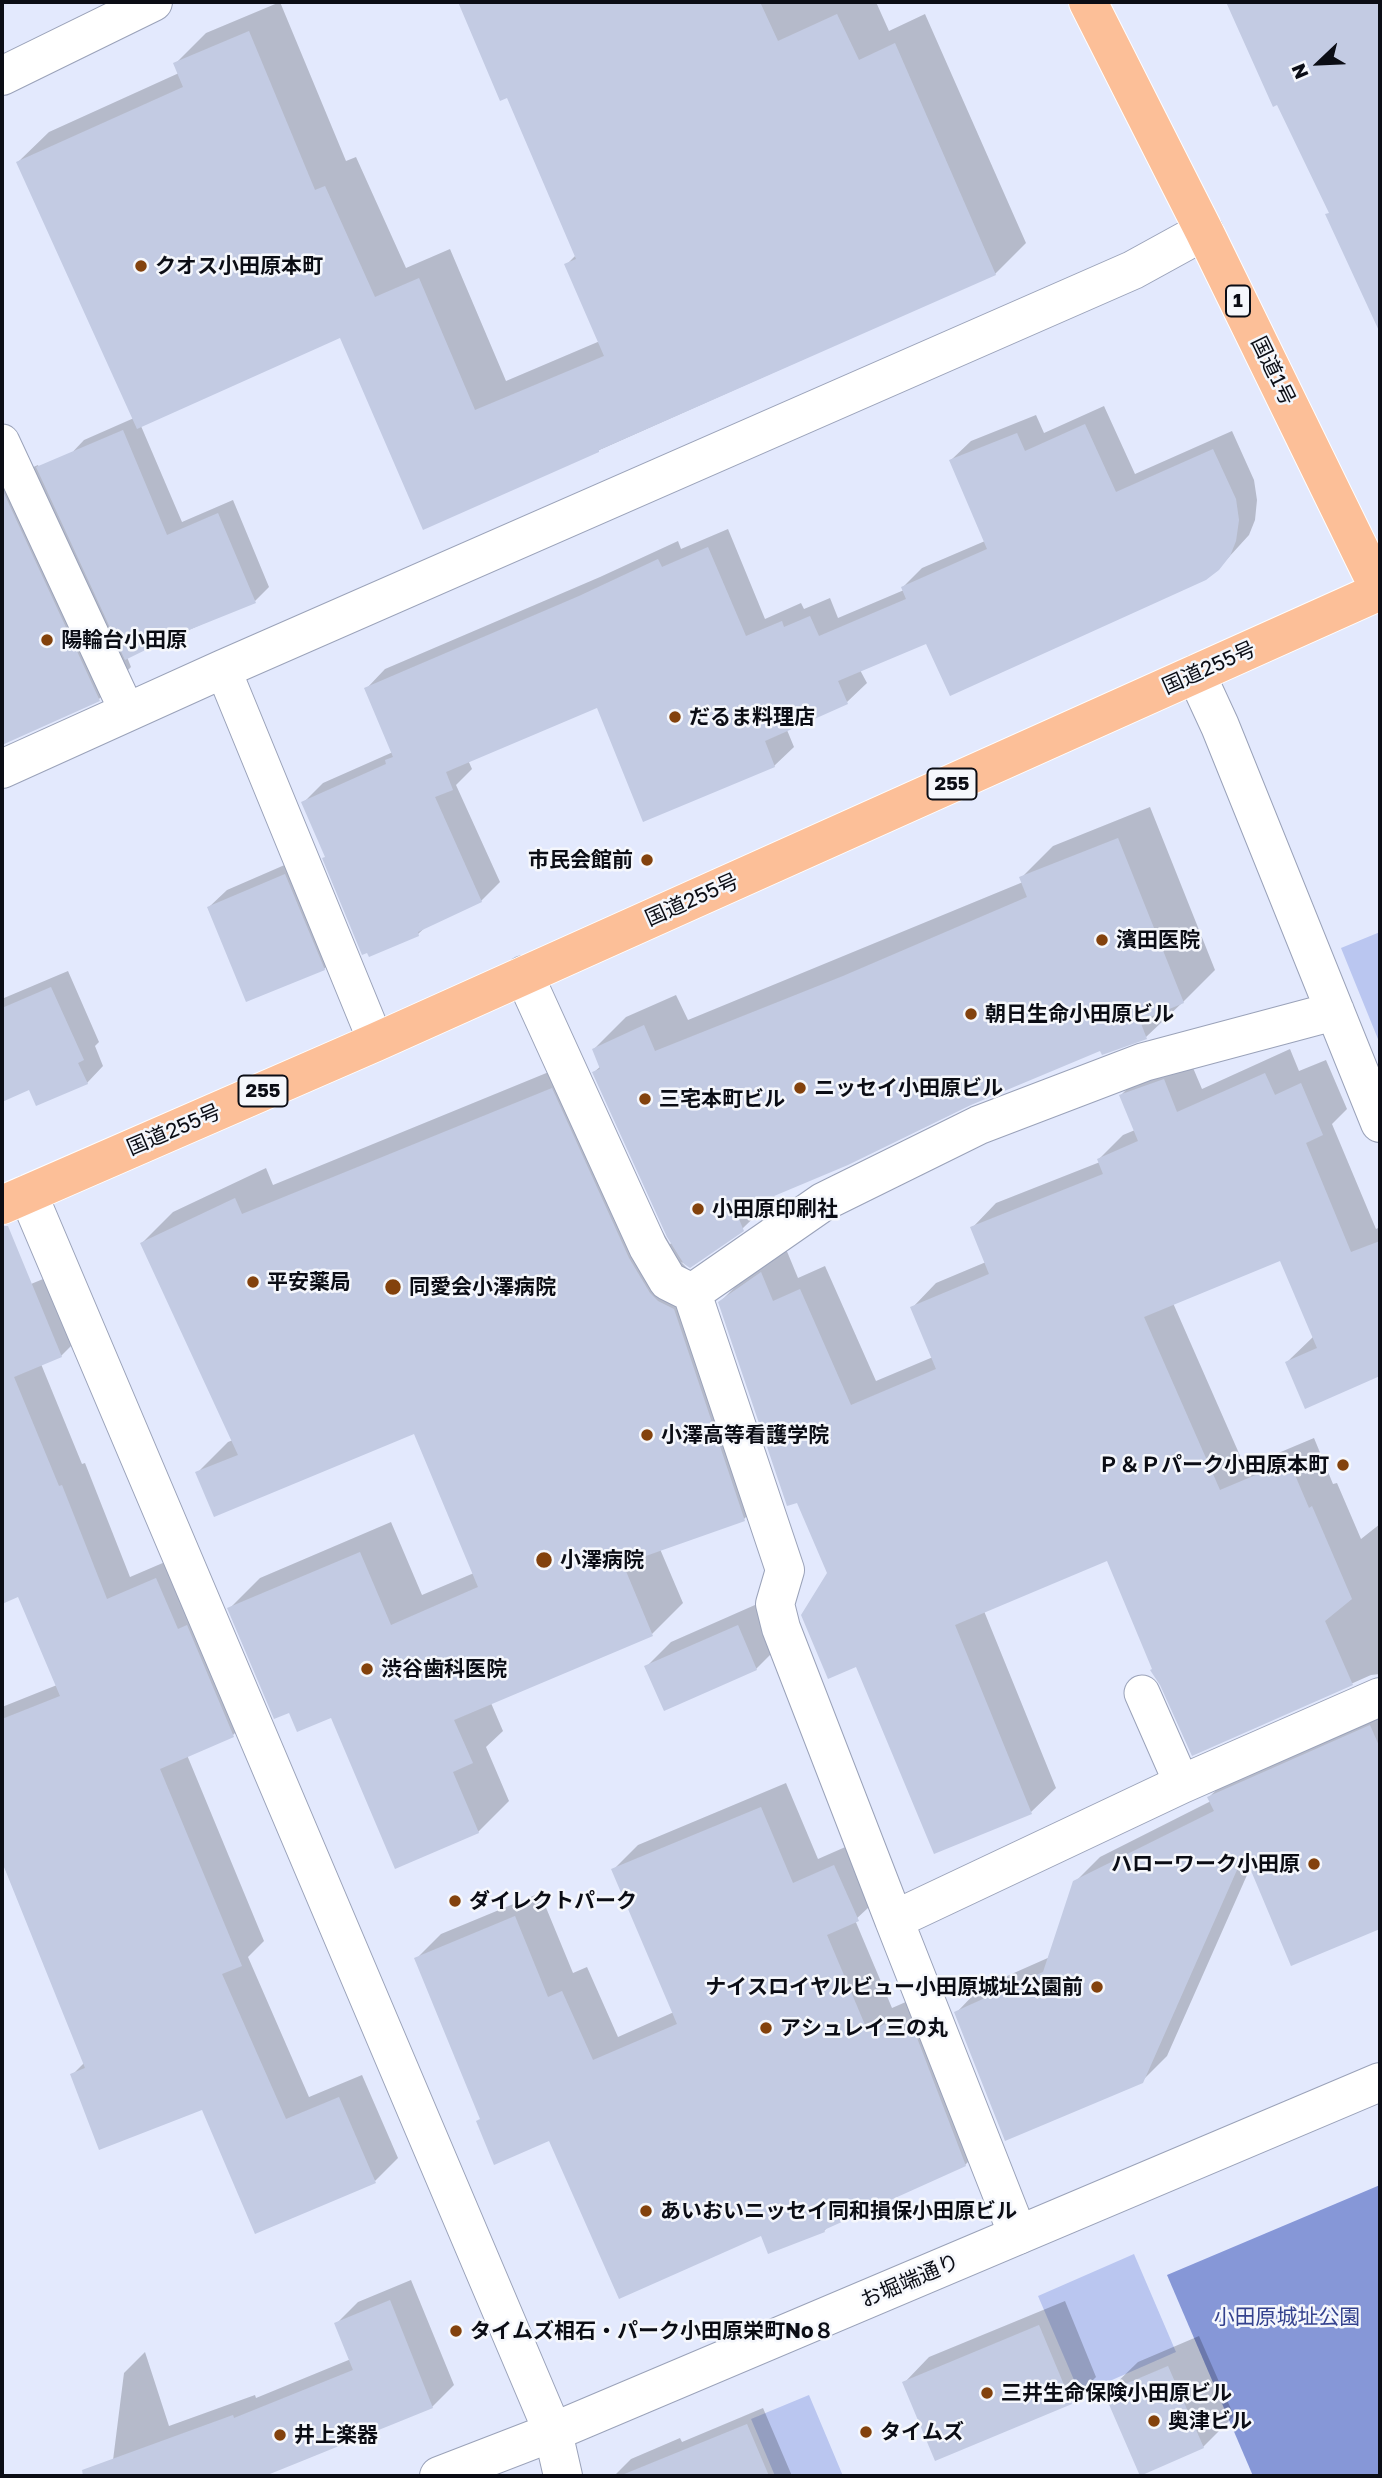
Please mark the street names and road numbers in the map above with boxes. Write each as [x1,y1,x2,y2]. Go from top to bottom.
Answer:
road number: 1 [1226,286,1250,316]
street label: 国道1号 [1246,333,1300,409]
street label: 国道255号 [1158,636,1260,700]
road number: 255 [928,768,976,800]
street label: 国道255号 [641,868,743,932]
road number: 255 [238,1076,288,1106]
street label: 国道255号 [123,1099,225,1161]
street label: お堀端通り [857,2249,963,2313]

